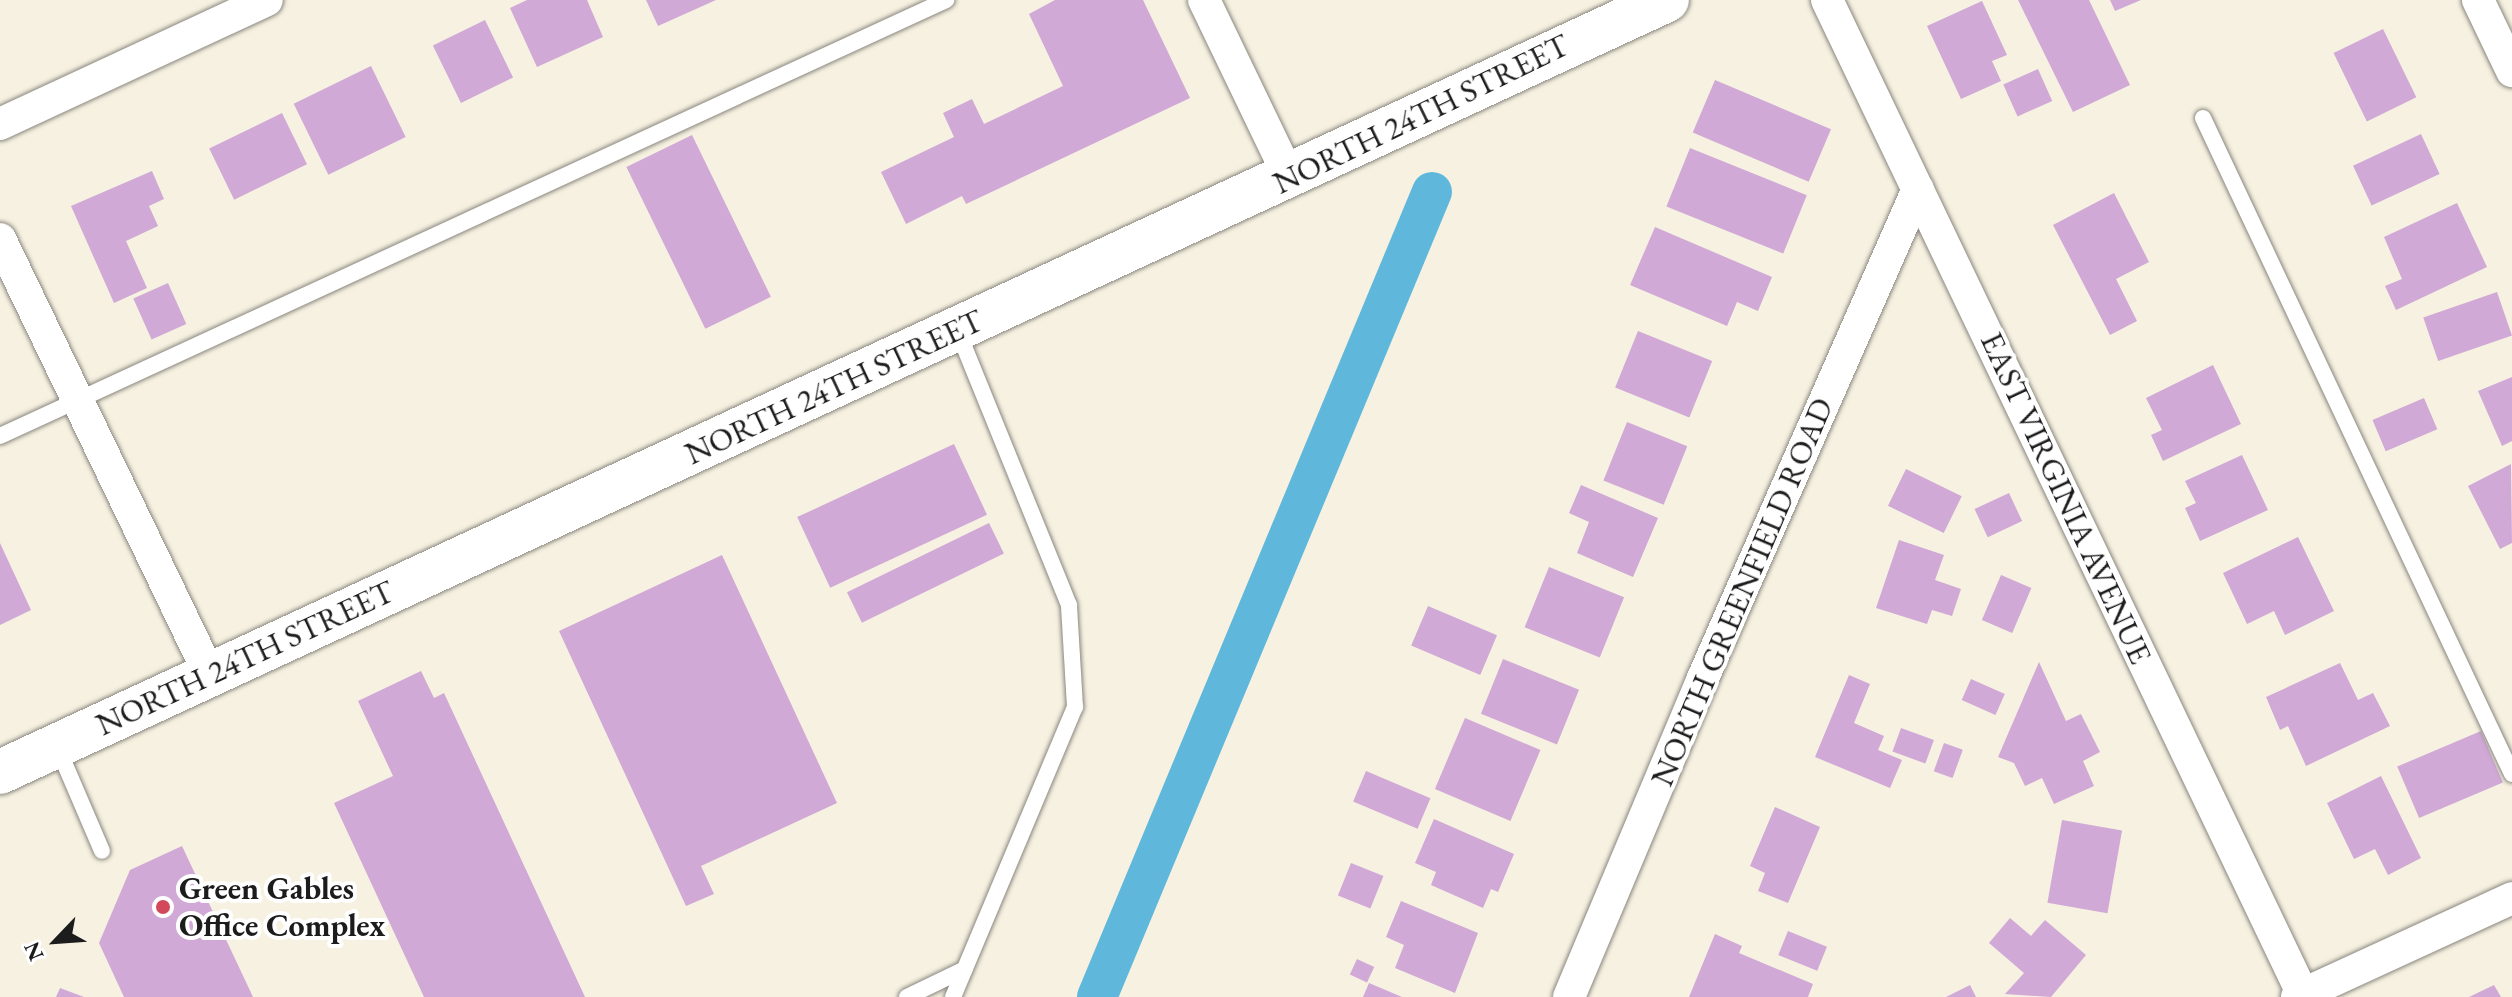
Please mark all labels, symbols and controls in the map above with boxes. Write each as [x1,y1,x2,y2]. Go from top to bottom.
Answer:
street label: NORTH 24TH STREET [1267,26,1575,202]
street label: NORTH 24TH STREET [679,301,989,473]
street label: EAST VIRGINIA AVENUE [1972,326,2160,670]
street label: NORTH GREENFIELD ROAD [1643,392,1841,792]
street label: NORTH 24TH STREET [90,572,400,744]
place label: Green Gables Office Complex [179,870,385,945]
marker: Green Gables Office Complex [154,898,172,916]
north arrow [16,901,96,981]
text: N [17,937,51,966]

